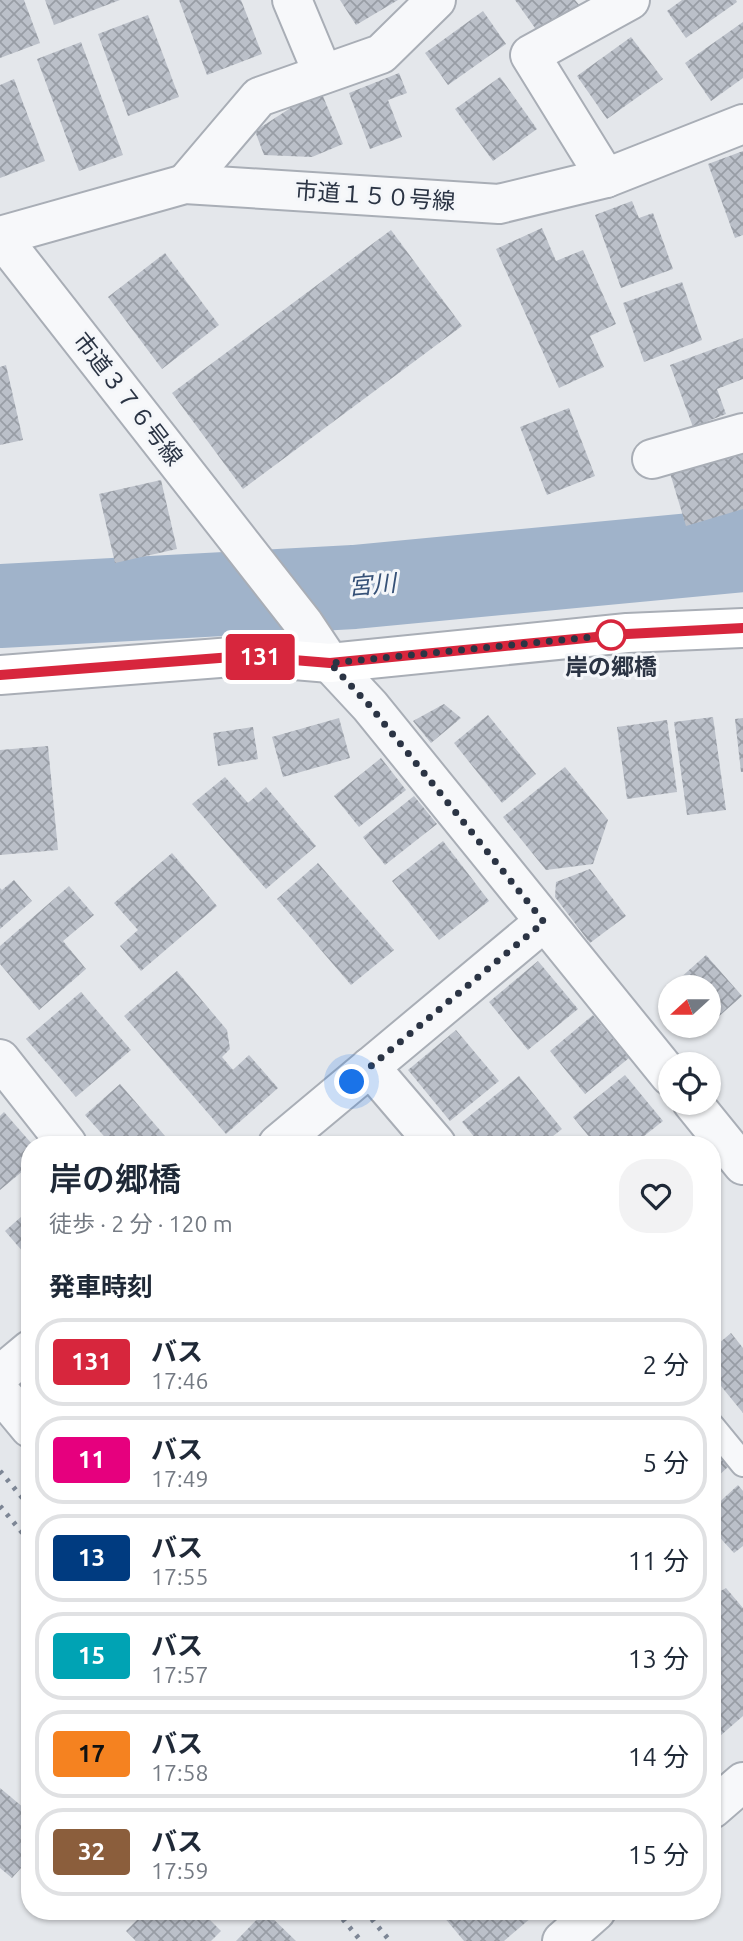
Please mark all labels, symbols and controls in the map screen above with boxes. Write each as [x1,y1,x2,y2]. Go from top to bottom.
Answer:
street label: 市道１５０号線 [294,177,456,214]
street label: 市道３７６号線 [69,328,188,470]
water label: 宮川 [347,569,400,600]
marker: 岸の郷橋 [596,620,626,650]
line badge: 131 [220,634,300,680]
text: 131 [240,643,280,670]
place label: 岸の郷橋 [565,654,657,679]
north arrow [658,975,721,1038]
map controls [658,975,721,1115]
button: locate [658,1052,721,1115]
your location [334,1064,369,1099]
button: heart [619,1159,693,1233]
text: 岸の郷橋 [49,1160,181,1197]
text: 徒歩 · 2 分 · 120 m [49,1211,233,1236]
text: 発車時刻 [49,1272,153,1301]
text: バス [151,1337,203,1366]
text: 131 [71,1348,112,1375]
text: 2 分 [642,1350,689,1379]
text: 17:46 [151,1368,209,1393]
text: バス [151,1435,203,1464]
text: 11 [78,1446,105,1473]
text: 5 分 [642,1448,689,1477]
text: 17:49 [151,1466,209,1491]
text: バス [151,1533,203,1562]
text: 13 [78,1544,105,1571]
text: 11 分 [628,1546,689,1575]
text: 17:55 [151,1564,209,1589]
text: バス [151,1631,203,1660]
text: 15 [78,1642,105,1669]
text: 13 分 [628,1644,689,1673]
text: 17:57 [151,1662,209,1687]
text: バス [151,1729,203,1758]
text: 17 [78,1740,105,1767]
text: 14 分 [628,1742,689,1771]
text: 17:58 [151,1760,209,1785]
text: バス [151,1827,203,1856]
text: 32 [78,1838,105,1865]
text: 15 分 [628,1840,689,1869]
text: 17:59 [151,1858,209,1883]

